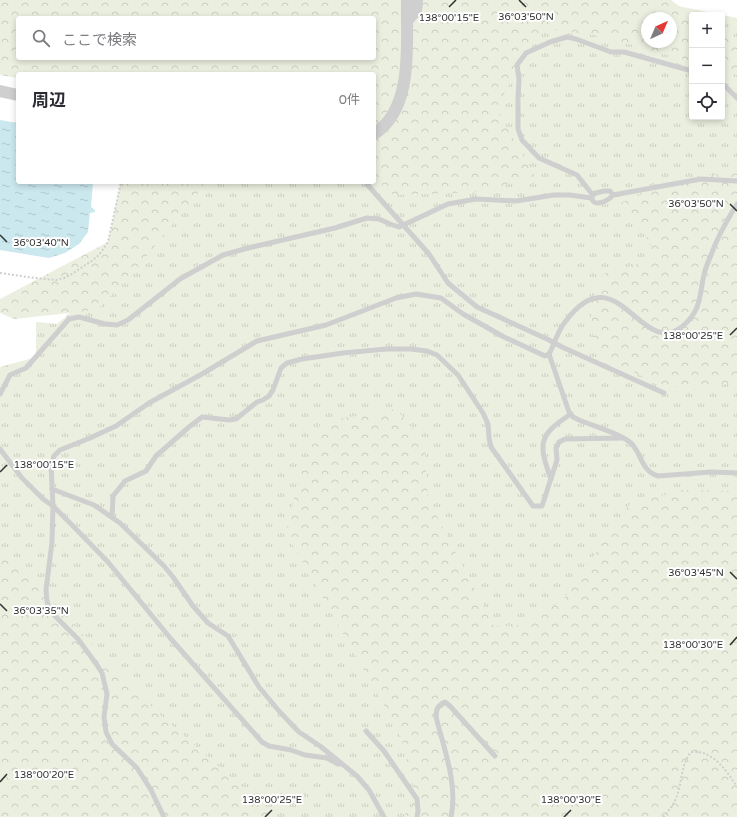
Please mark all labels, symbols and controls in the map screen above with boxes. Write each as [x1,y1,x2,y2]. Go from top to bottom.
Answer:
text: 36°03'50"N [498,11,554,23]
text: 138°00'15"E [419,12,479,24]
north arrow [641,12,677,48]
map controls [689,12,725,120]
button: + [689,12,725,48]
search box [16,16,376,60]
icon: search [30,27,52,49]
text: ここで検索 [62,31,137,49]
button: − [689,48,725,84]
button: locate [689,84,725,120]
text: 周辺 [32,90,66,111]
text: 0件 [339,92,360,108]
text: 36°03'50"N [668,198,724,210]
text: 36°03'40"N [13,237,69,249]
text: 138°00'25"E [663,330,723,342]
text: 138°00'15"E [14,459,74,471]
text: 36°03'45"N [668,567,724,579]
text: 36°03'35"N [13,605,69,617]
text: 138°00'30"E [663,639,723,651]
text: 138°00'20"E [14,769,74,781]
text: 138°00'25"E [242,794,302,806]
text: 138°00'30"E [541,794,601,806]

